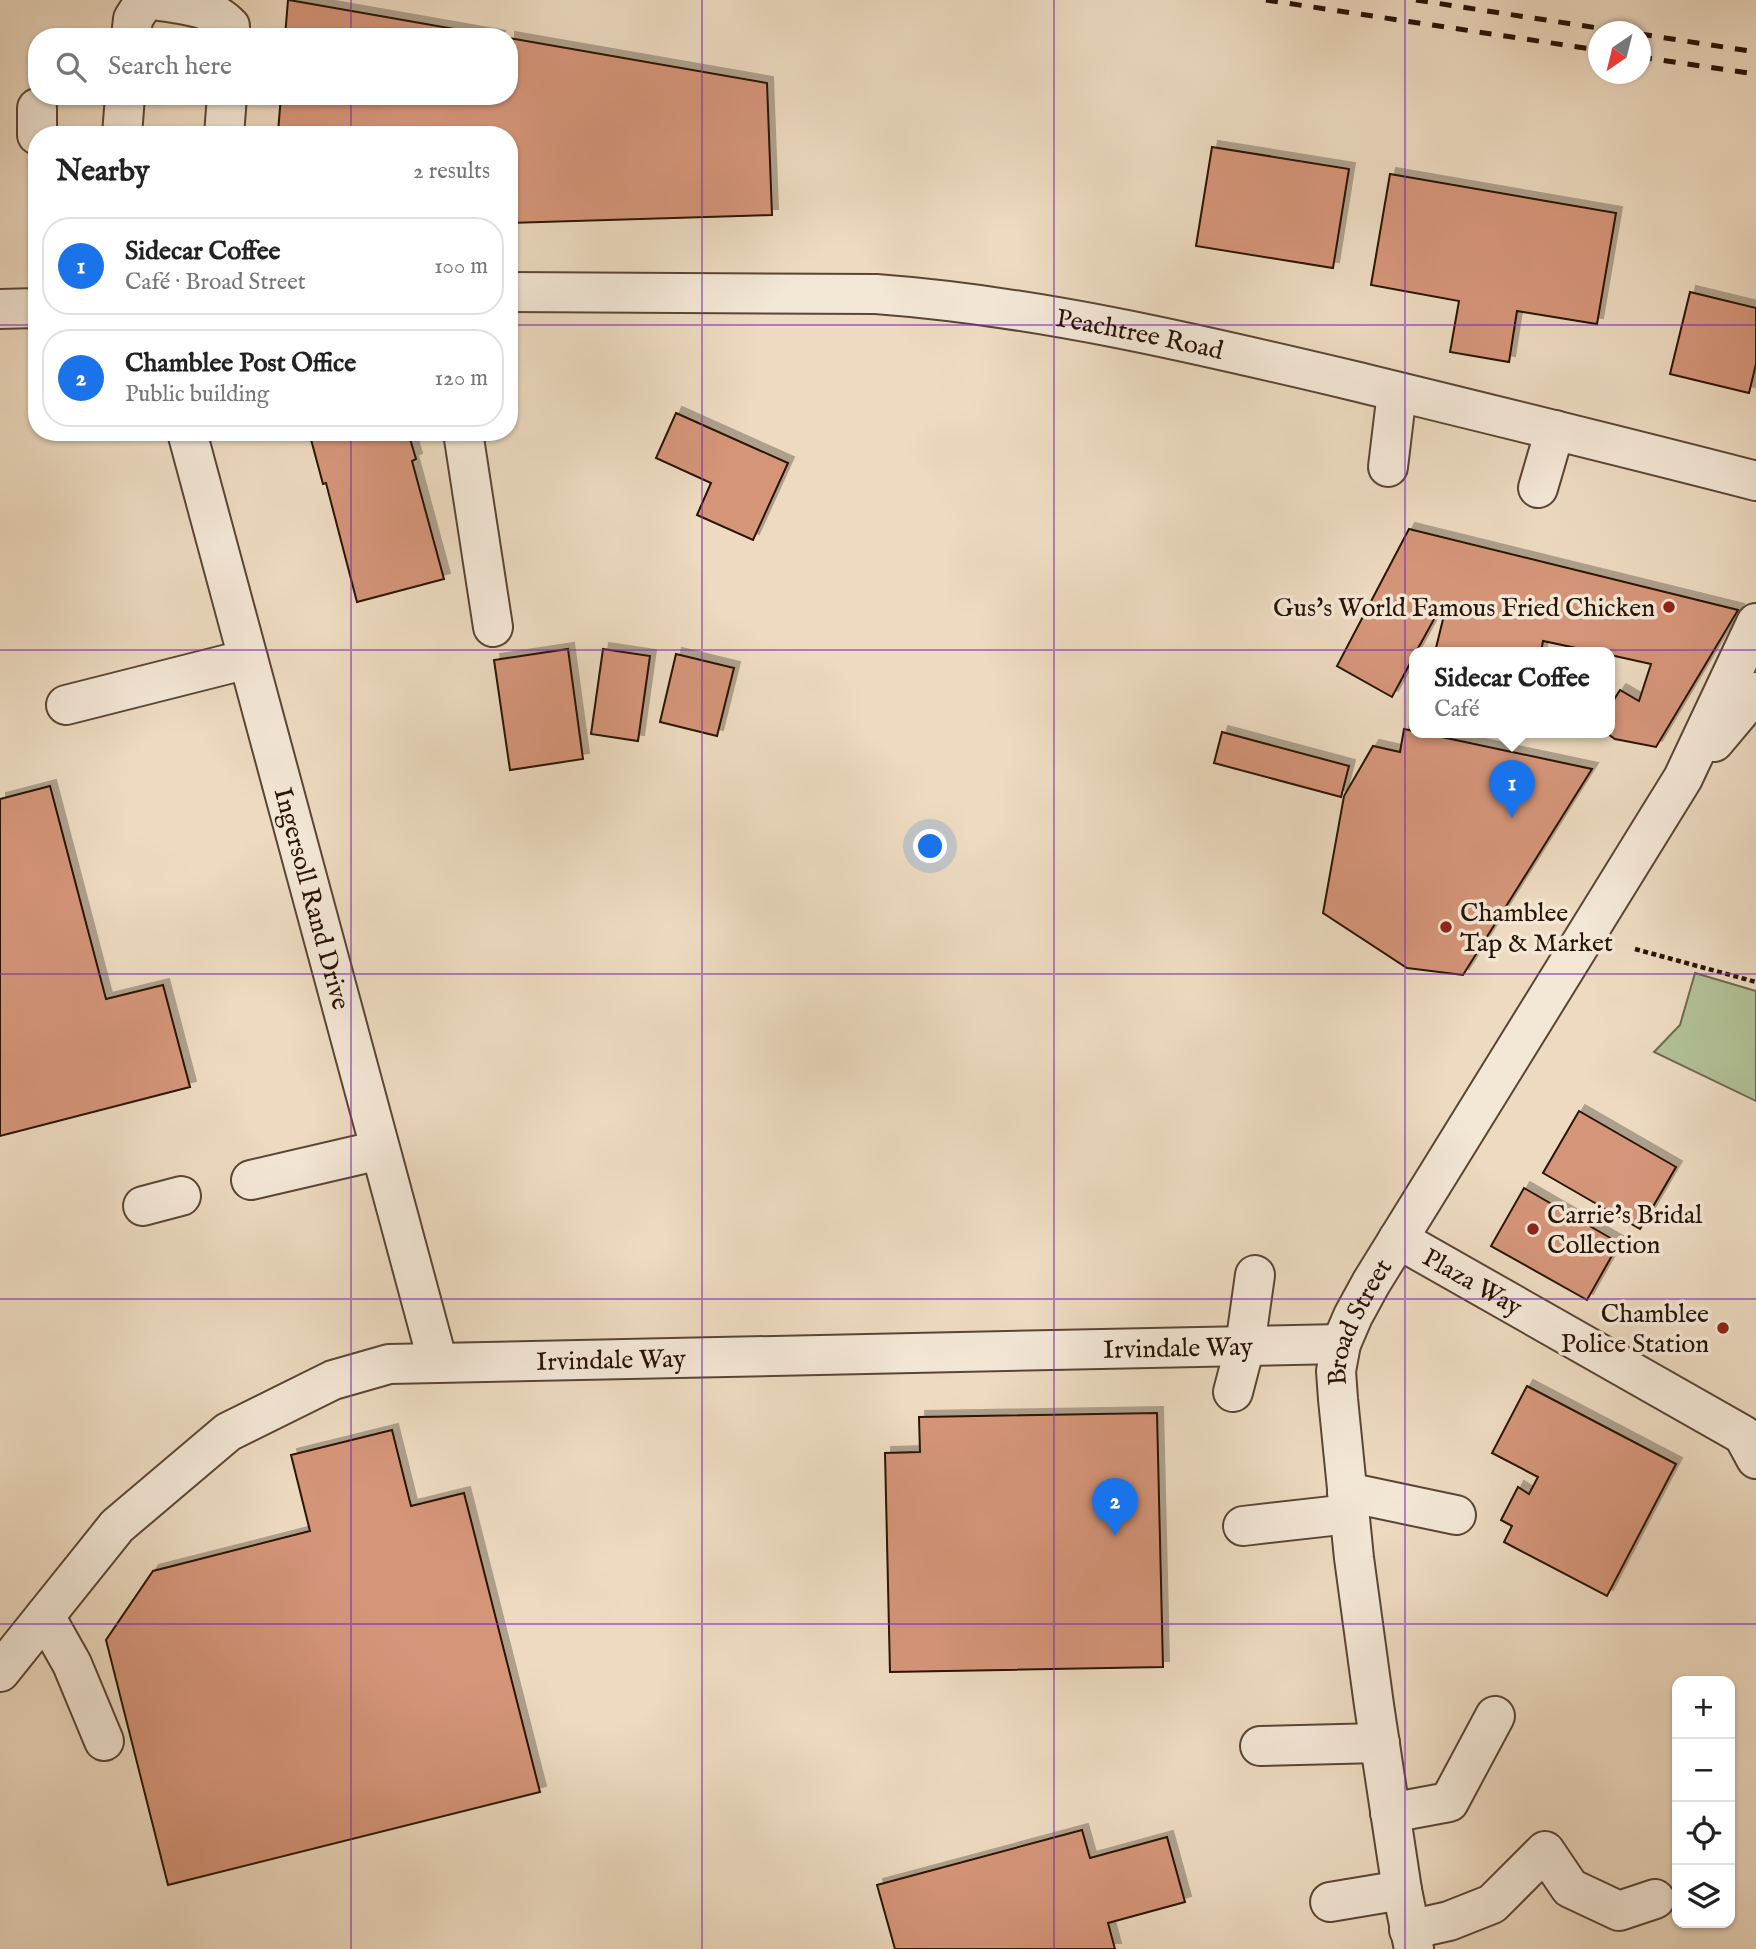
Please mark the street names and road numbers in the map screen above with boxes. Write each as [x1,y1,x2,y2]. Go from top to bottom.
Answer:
street label: Peachtree Road [1054,302,1226,368]
street label: Ingersoll Rand Drive [266,784,357,1013]
street label: Plaza Way [1416,1241,1528,1324]
street label: Broad Street [1321,1253,1400,1387]
street label: Irvindale Way [1103,1331,1253,1367]
street label: Irvindale Way [536,1343,686,1379]

